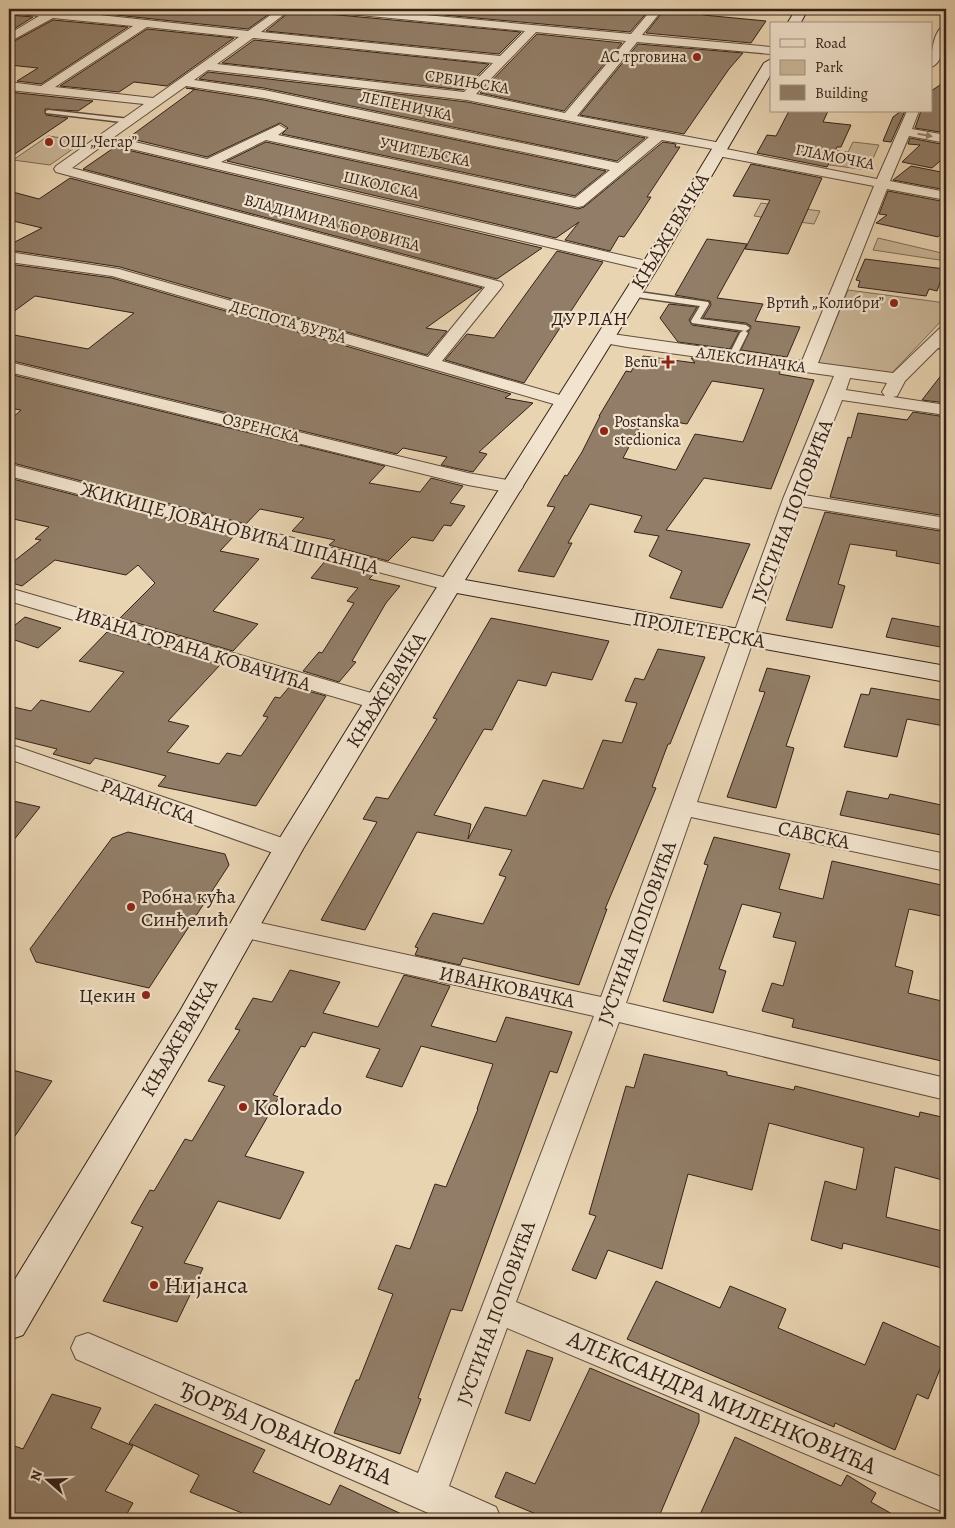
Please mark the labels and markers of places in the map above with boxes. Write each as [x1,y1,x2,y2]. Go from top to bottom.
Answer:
place label: АС трговина [600,46,688,68]
marker: АС трговина [691,51,703,63]
place label: ОШ „Чегар” [59,131,137,153]
marker: ОШ „Чегар” [43,136,55,148]
place label: Вртић „Колибри” [766,292,884,314]
marker: Вртић „Колибри” [888,297,900,309]
place label: Benu [624,351,658,373]
marker: Benu [662,356,674,368]
place label: Postanska stedionica [614,411,682,451]
marker: Postanska stedionica [598,425,610,437]
place label: Робна кућа Синђелић [141,883,237,933]
marker: Робна кућа Синђелић [125,901,137,913]
place label: Цекин [79,982,136,1009]
marker: Цекин [140,989,152,1001]
place label: Kolorado [253,1091,342,1123]
marker: Kolorado [237,1101,249,1113]
place label: Нијанса [164,1269,248,1301]
marker: Нијанса [148,1279,160,1291]

